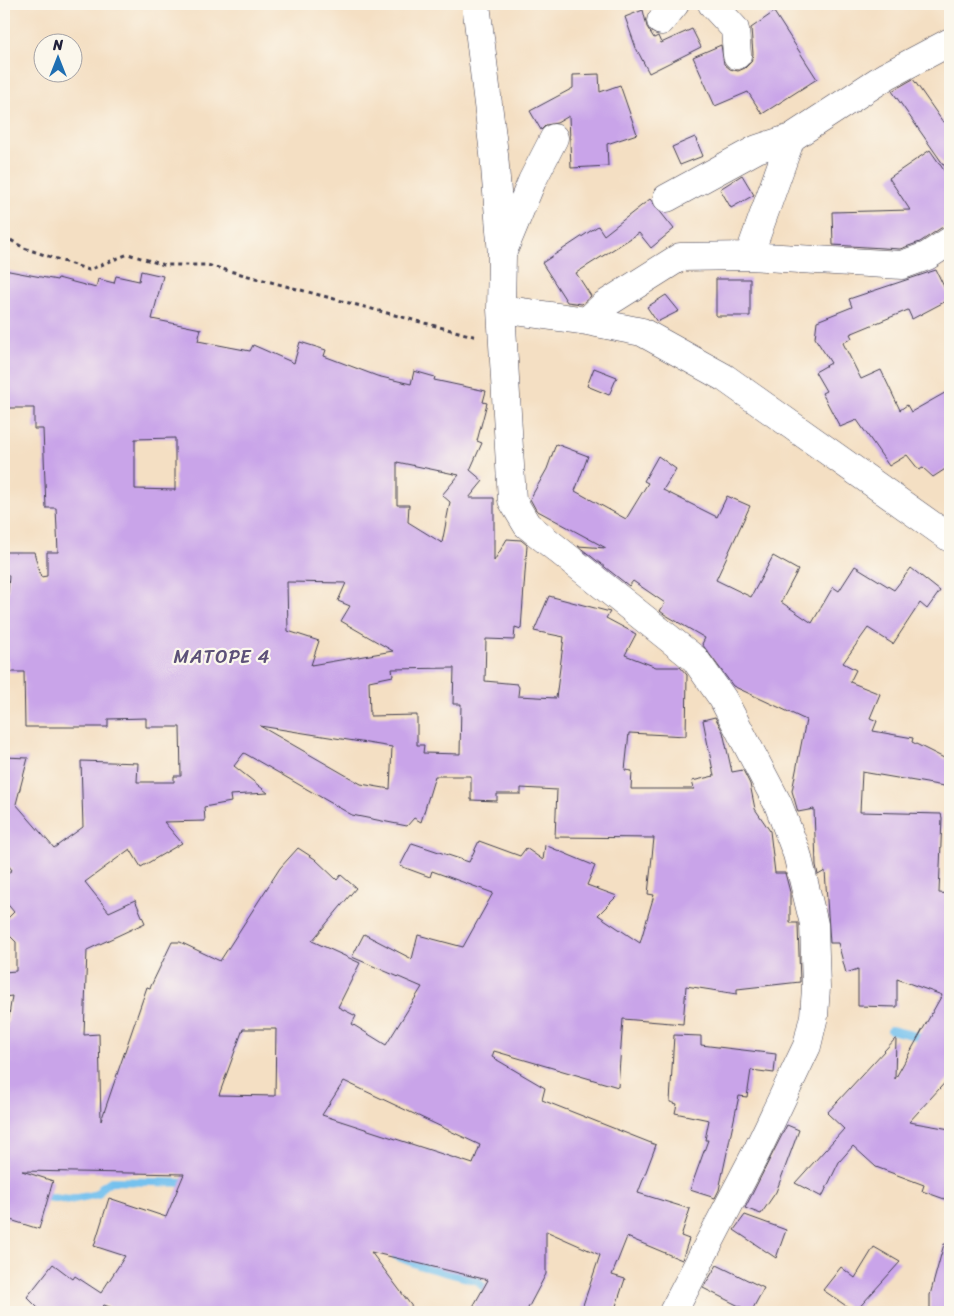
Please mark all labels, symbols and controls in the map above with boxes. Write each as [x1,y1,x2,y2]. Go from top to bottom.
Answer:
north arrow [32,32,82,82]
text: N [52,33,63,58]
district label: MATOPE 4 [174,640,270,673]

